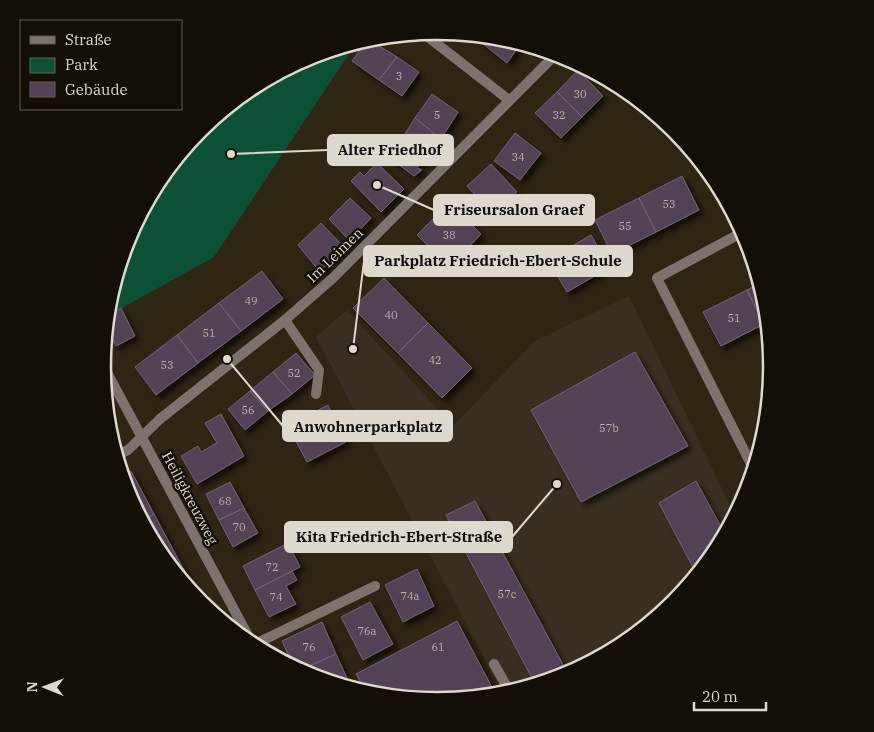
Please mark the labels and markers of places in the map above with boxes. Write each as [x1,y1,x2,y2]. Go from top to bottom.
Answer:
callout: Alter Friedhof [328,135,453,165]
callout: Friseursalon Graef [434,195,594,225]
callout: Parkplatz Friedrich-Ebert-Schule [364,246,632,276]
callout: Anwohnerparkplatz [283,411,452,441]
callout: Kita Friedrich-Ebert-Straße [285,522,512,552]

